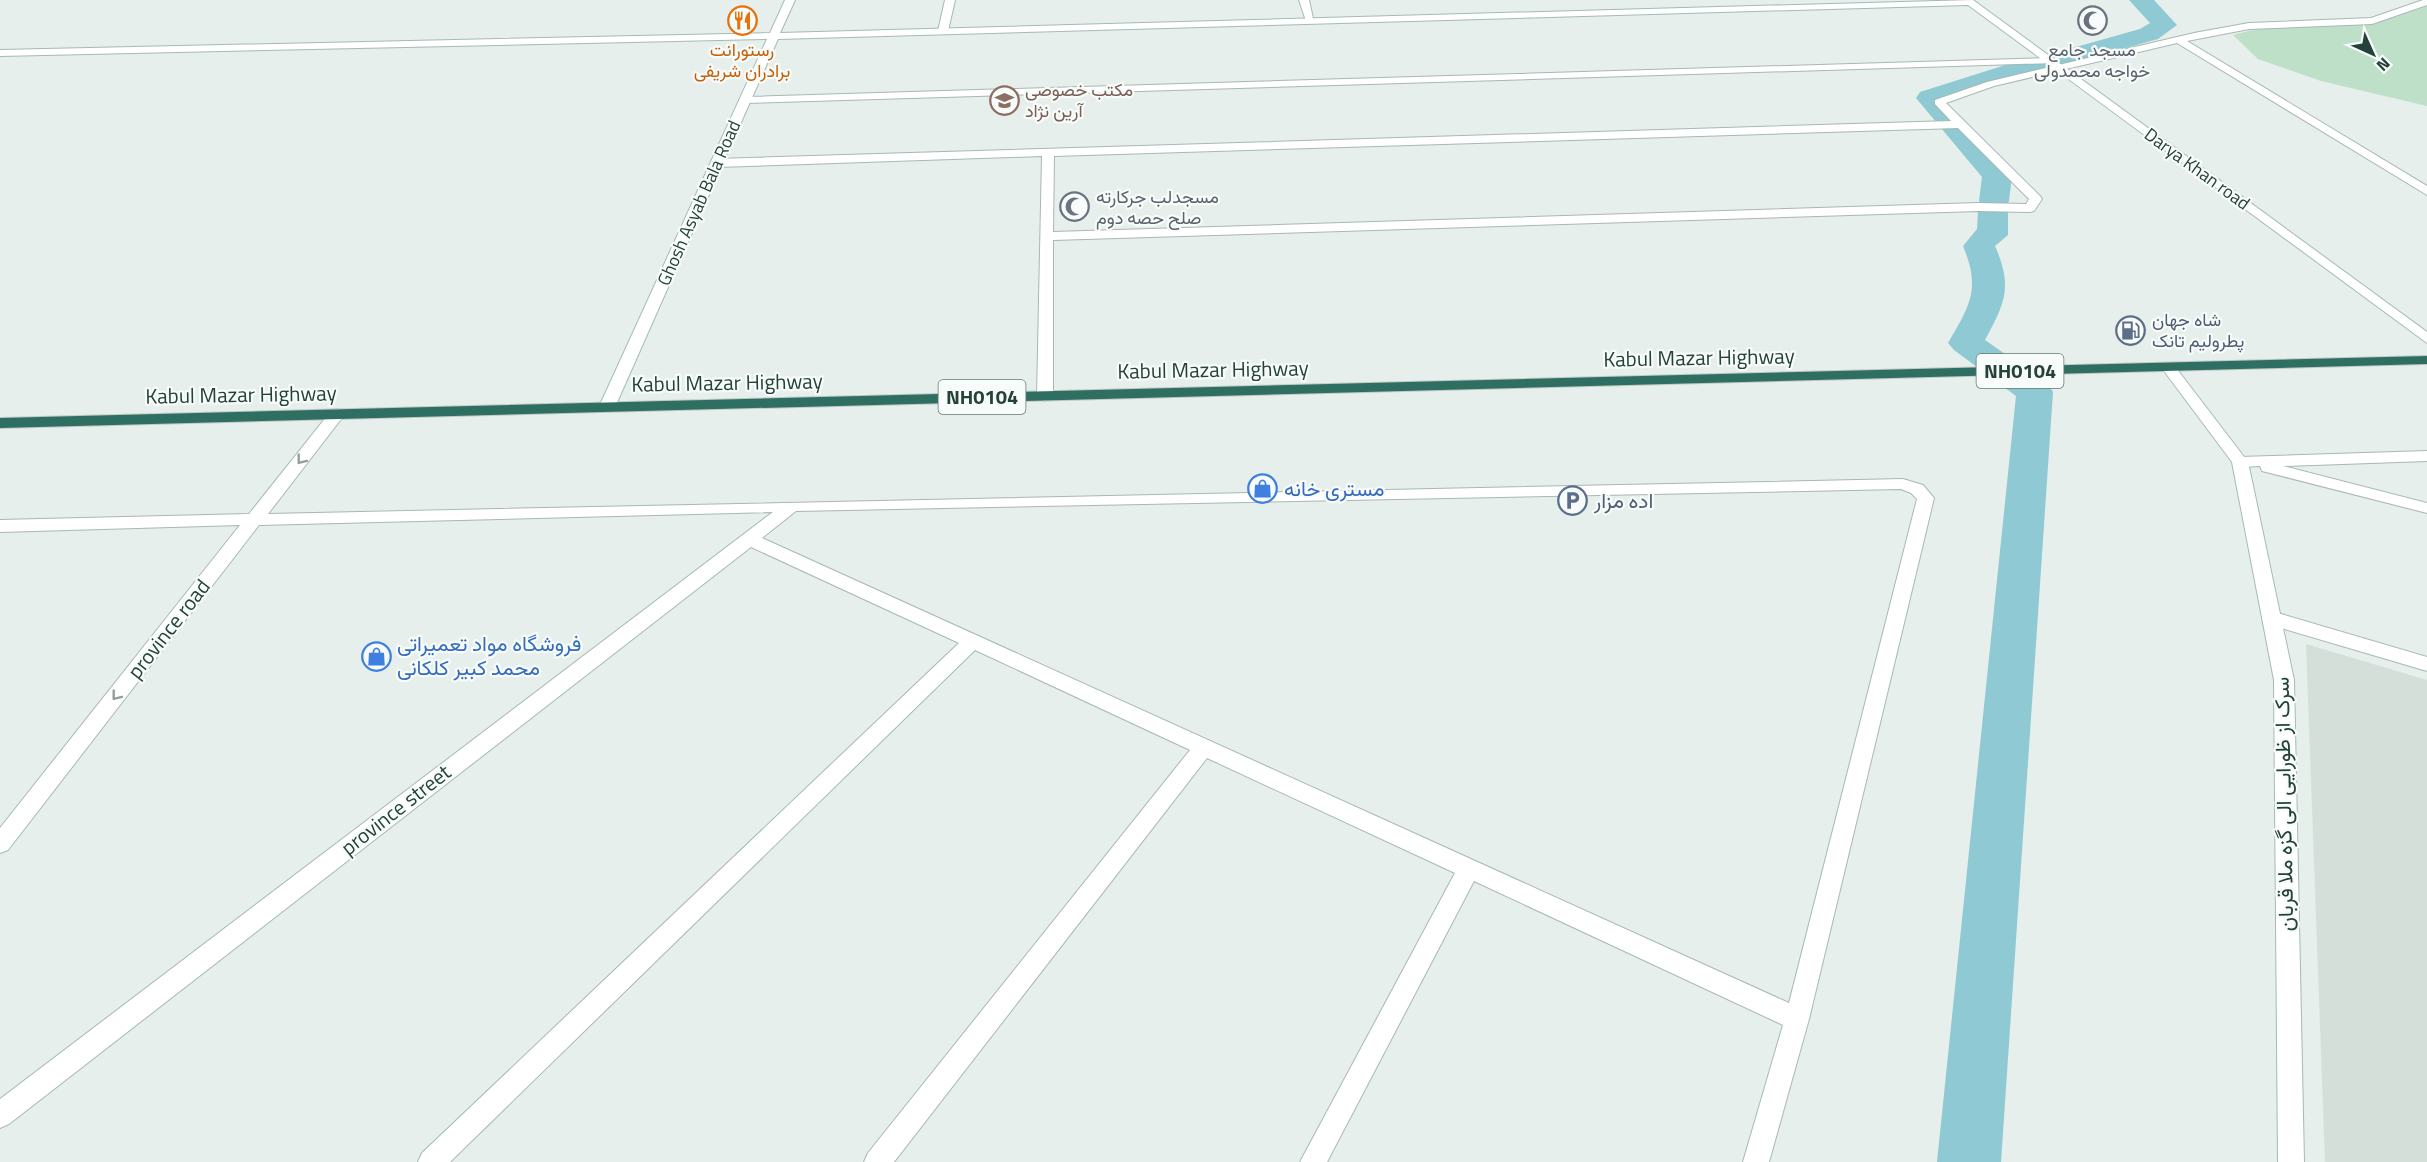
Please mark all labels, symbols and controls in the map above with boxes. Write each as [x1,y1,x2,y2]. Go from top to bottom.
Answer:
restaurant icon: رستورانت برادران شریفی [726,5,758,37]
mosque icon: مسجد جامع خواجه محمدولی [2076,5,2108,37]
north arrow [2343,24,2403,84]
place label: رستورانت برادران شریفی [694,36,790,84]
place label: مسجد جامع خواجه محمدولی [2034,36,2150,84]
text: N [2371,52,2396,77]
place label: مکتب خصوصی آرین نژاد [1025,76,1133,124]
school or university icon: مکتب خصوصی آرین نژاد [988,84,1020,116]
street label: Ghosh Asyab Bala Road [650,116,747,290]
street label: Darya Khan road [2139,121,2256,216]
place label: مسجدلب جرکارته صلح حصه دوم [1096,183,1219,231]
mosque icon: مسجدلب جرکارته صلح حصه دوم [1059,191,1091,223]
place label: شاه جهان پطرولیم تانک [2152,306,2244,354]
fuel station icon: شاه جهان پطرولیم تانک [2115,314,2147,346]
street label: Kabul Mazar Highway [1603,339,1795,375]
street label: Kabul Mazar Highway [1117,351,1309,387]
road number: NH0104 [1976,354,2064,388]
street label: Kabul Mazar Highway [631,364,823,400]
street label: Kabul Mazar Highway [145,376,337,412]
road number: NH0104 [938,380,1026,414]
one-way arrow [297,454,308,465]
place label: مستری خانه [1284,472,1384,504]
shop icon: مستری خانه [1247,473,1279,505]
place label: اده مزار [1593,484,1653,516]
parking icon: اده مزار [1557,485,1589,517]
street label: province road [119,572,217,685]
place label: فروشگاه مواد تعمیراتی محمد کبیر کلکانی [397,627,581,683]
shop icon: فروشگاه مواد تعمیراتی محمد کبیر کلکانی [360,640,392,672]
street label: سرک از ظورایی الی گزه ملا قربان [2265,676,2301,932]
one-way arrow [112,690,123,701]
street label: province street [334,756,458,862]

